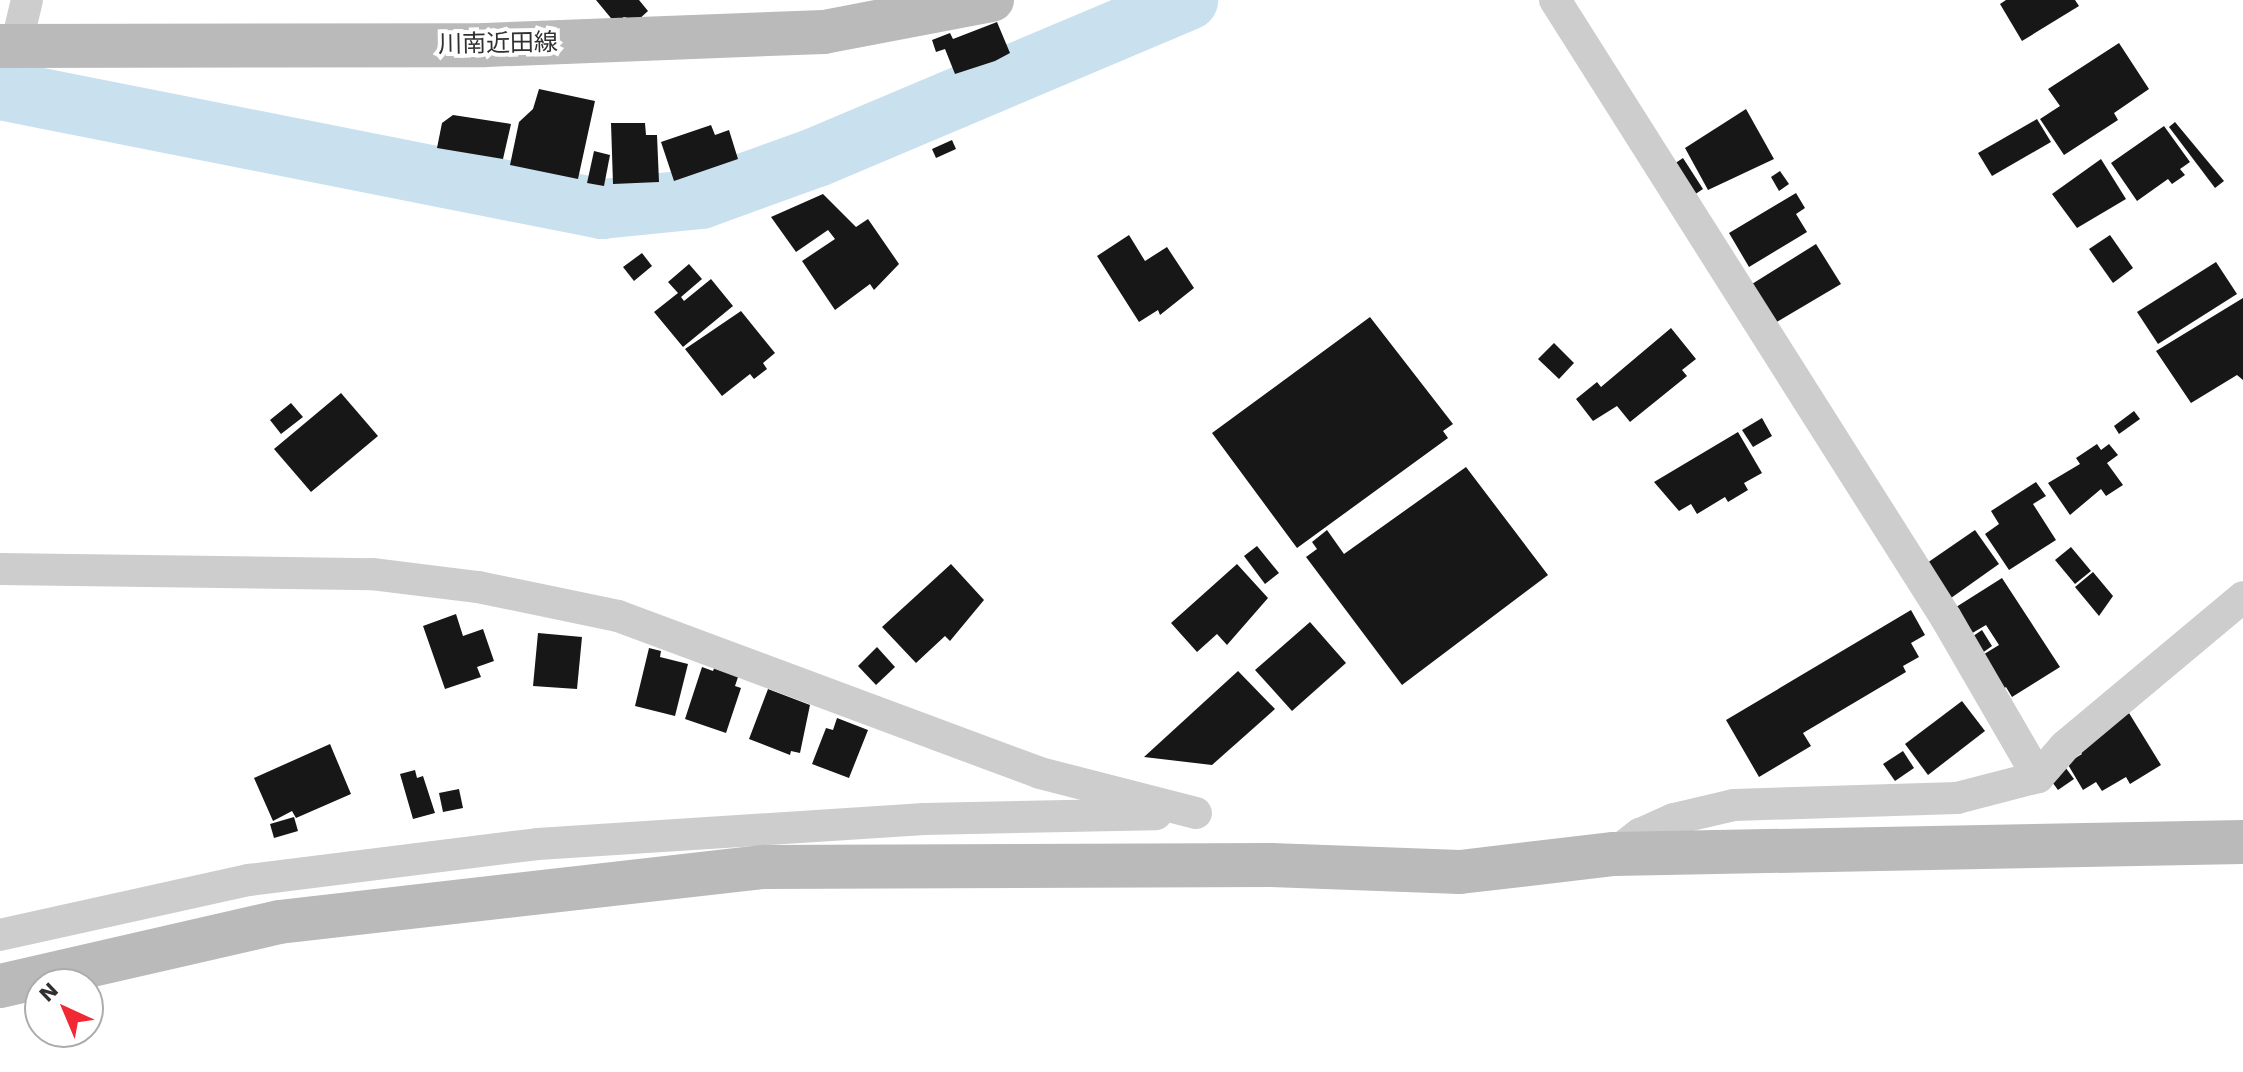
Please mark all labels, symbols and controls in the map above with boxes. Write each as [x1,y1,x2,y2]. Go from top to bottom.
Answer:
street label: 川南近田線 [438,29,558,59]
north arrow [24,968,104,1048]
text: N [34,977,63,1006]

